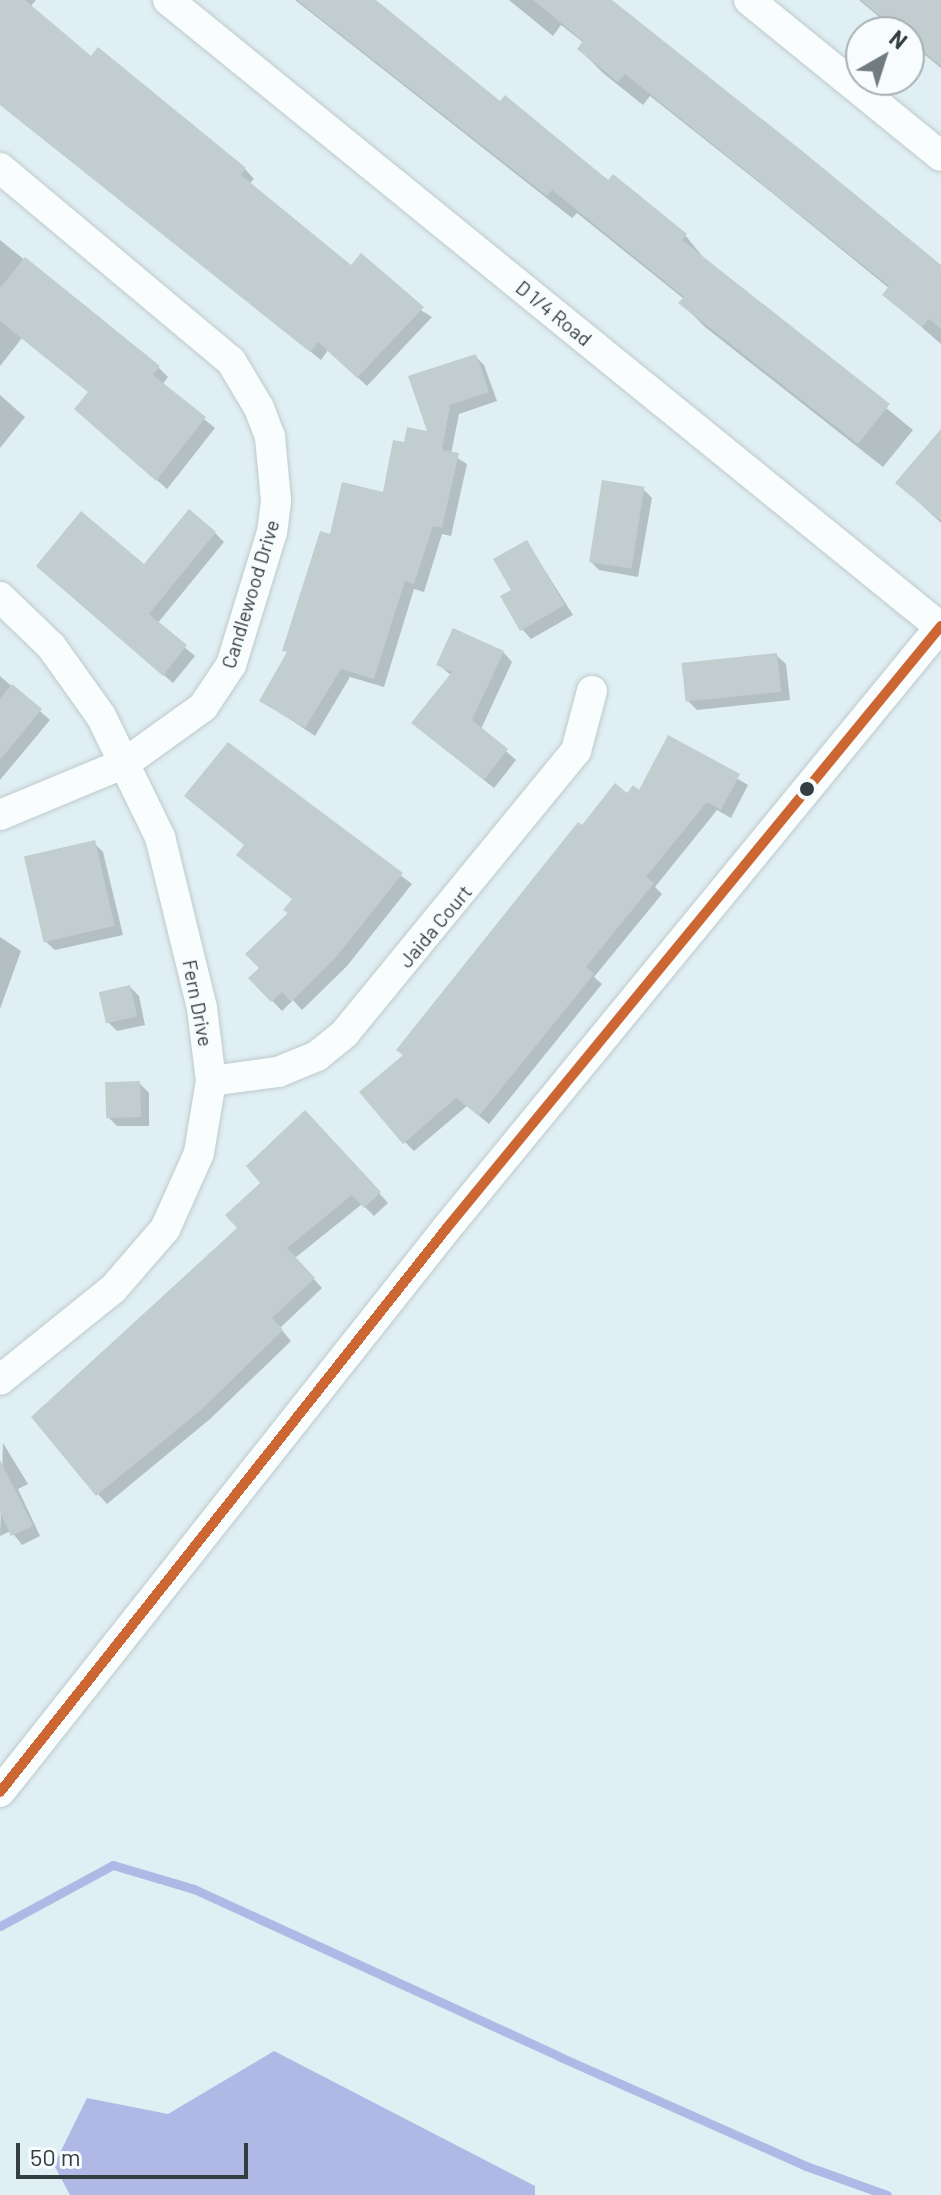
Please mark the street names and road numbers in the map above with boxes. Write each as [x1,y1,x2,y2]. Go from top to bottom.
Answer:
street label: D 1/4 Road [511,275,597,351]
street label: Candlewood Drive [216,517,284,671]
street label: Jaida Court [393,880,477,972]
street label: Fern Drive [178,958,218,1048]

